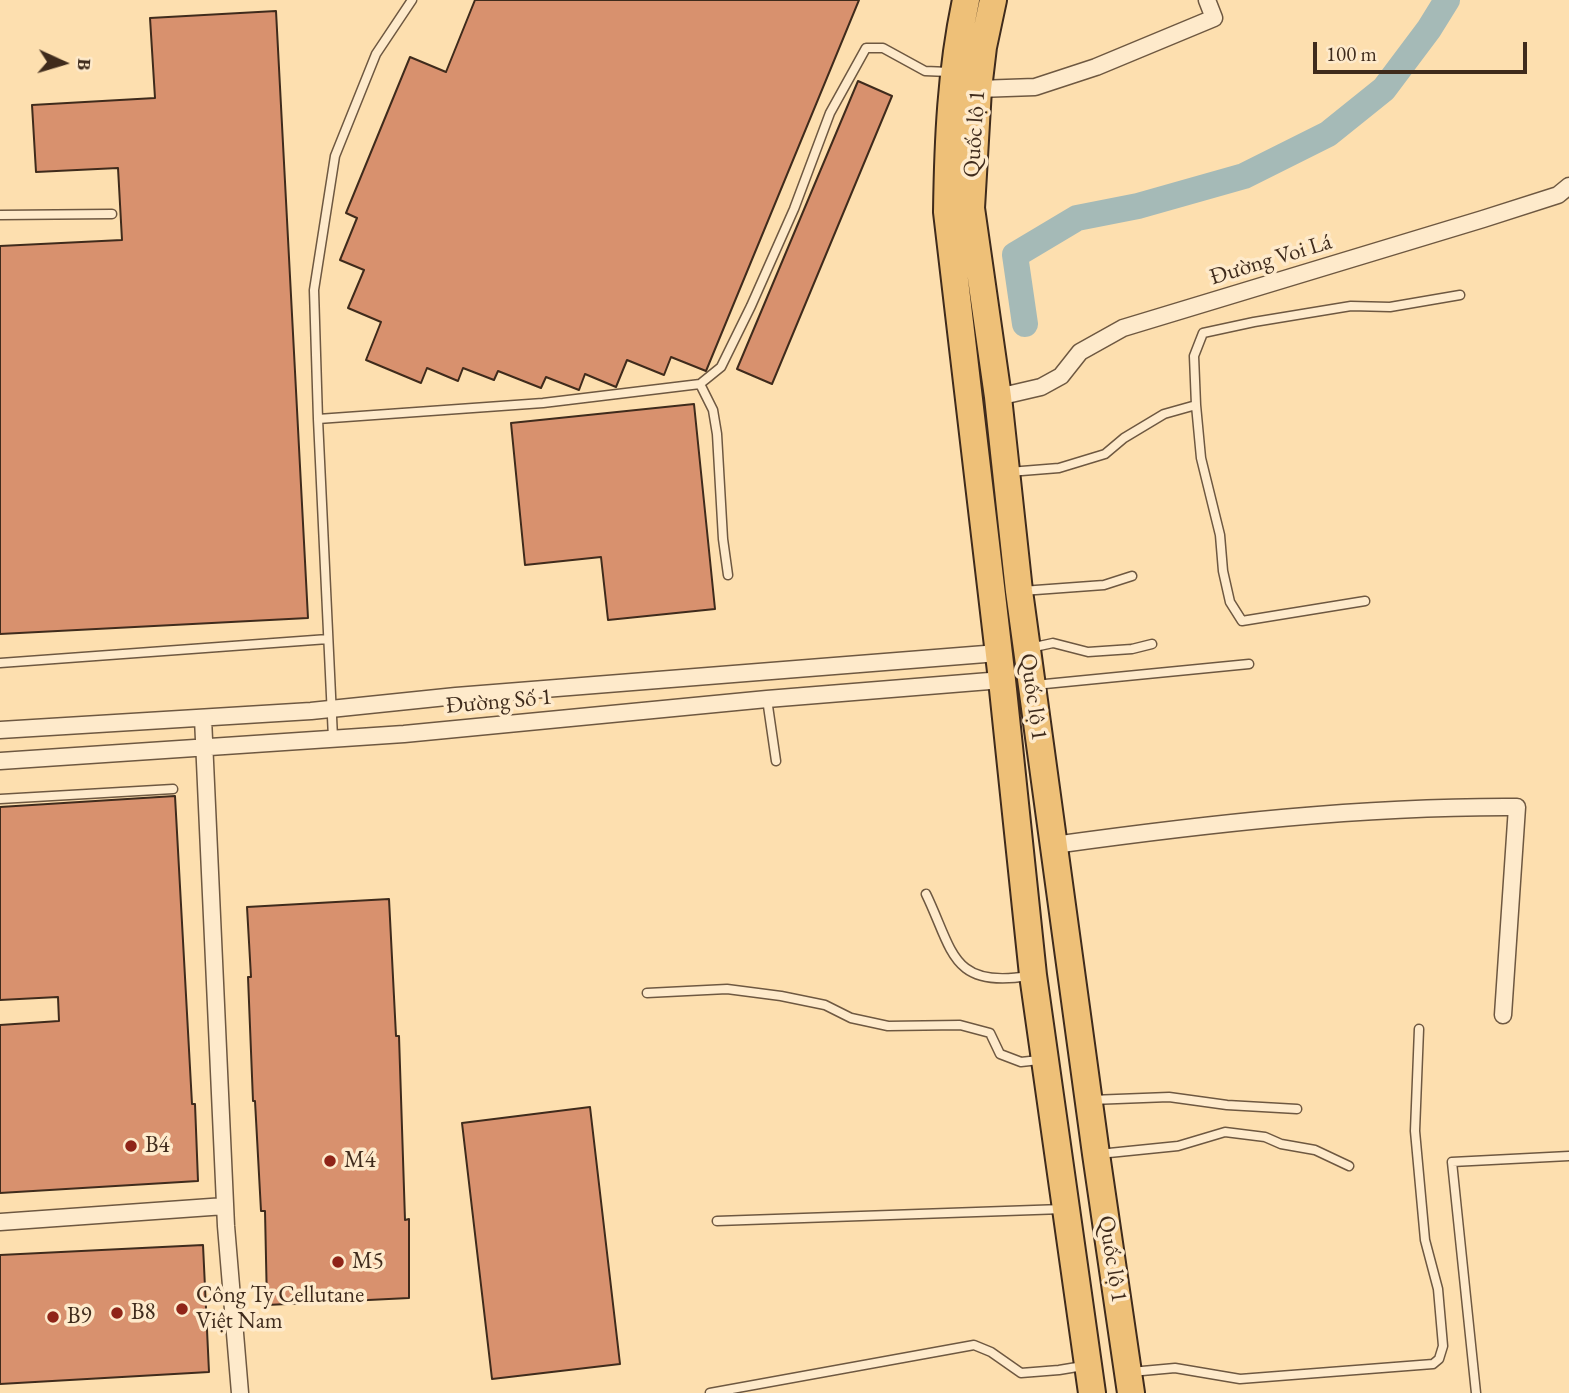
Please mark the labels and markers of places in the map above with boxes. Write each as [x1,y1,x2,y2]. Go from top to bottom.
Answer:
place label: B4 [145,1132,170,1160]
marker: B4 [123,1138,139,1154]
place label: M4 [344,1147,376,1175]
marker: M4 [322,1153,338,1169]
place label: M5 [352,1248,384,1276]
marker: M5 [330,1254,346,1270]
place label: Công Ty Cellutane Việt Nam [196,1282,364,1336]
place label: B8 [131,1299,156,1327]
marker: Công Ty Cellutane Việt Nam [174,1301,190,1317]
place label: B9 [67,1303,92,1331]
marker: B8 [109,1305,125,1321]
marker: B9 [45,1309,61,1325]

